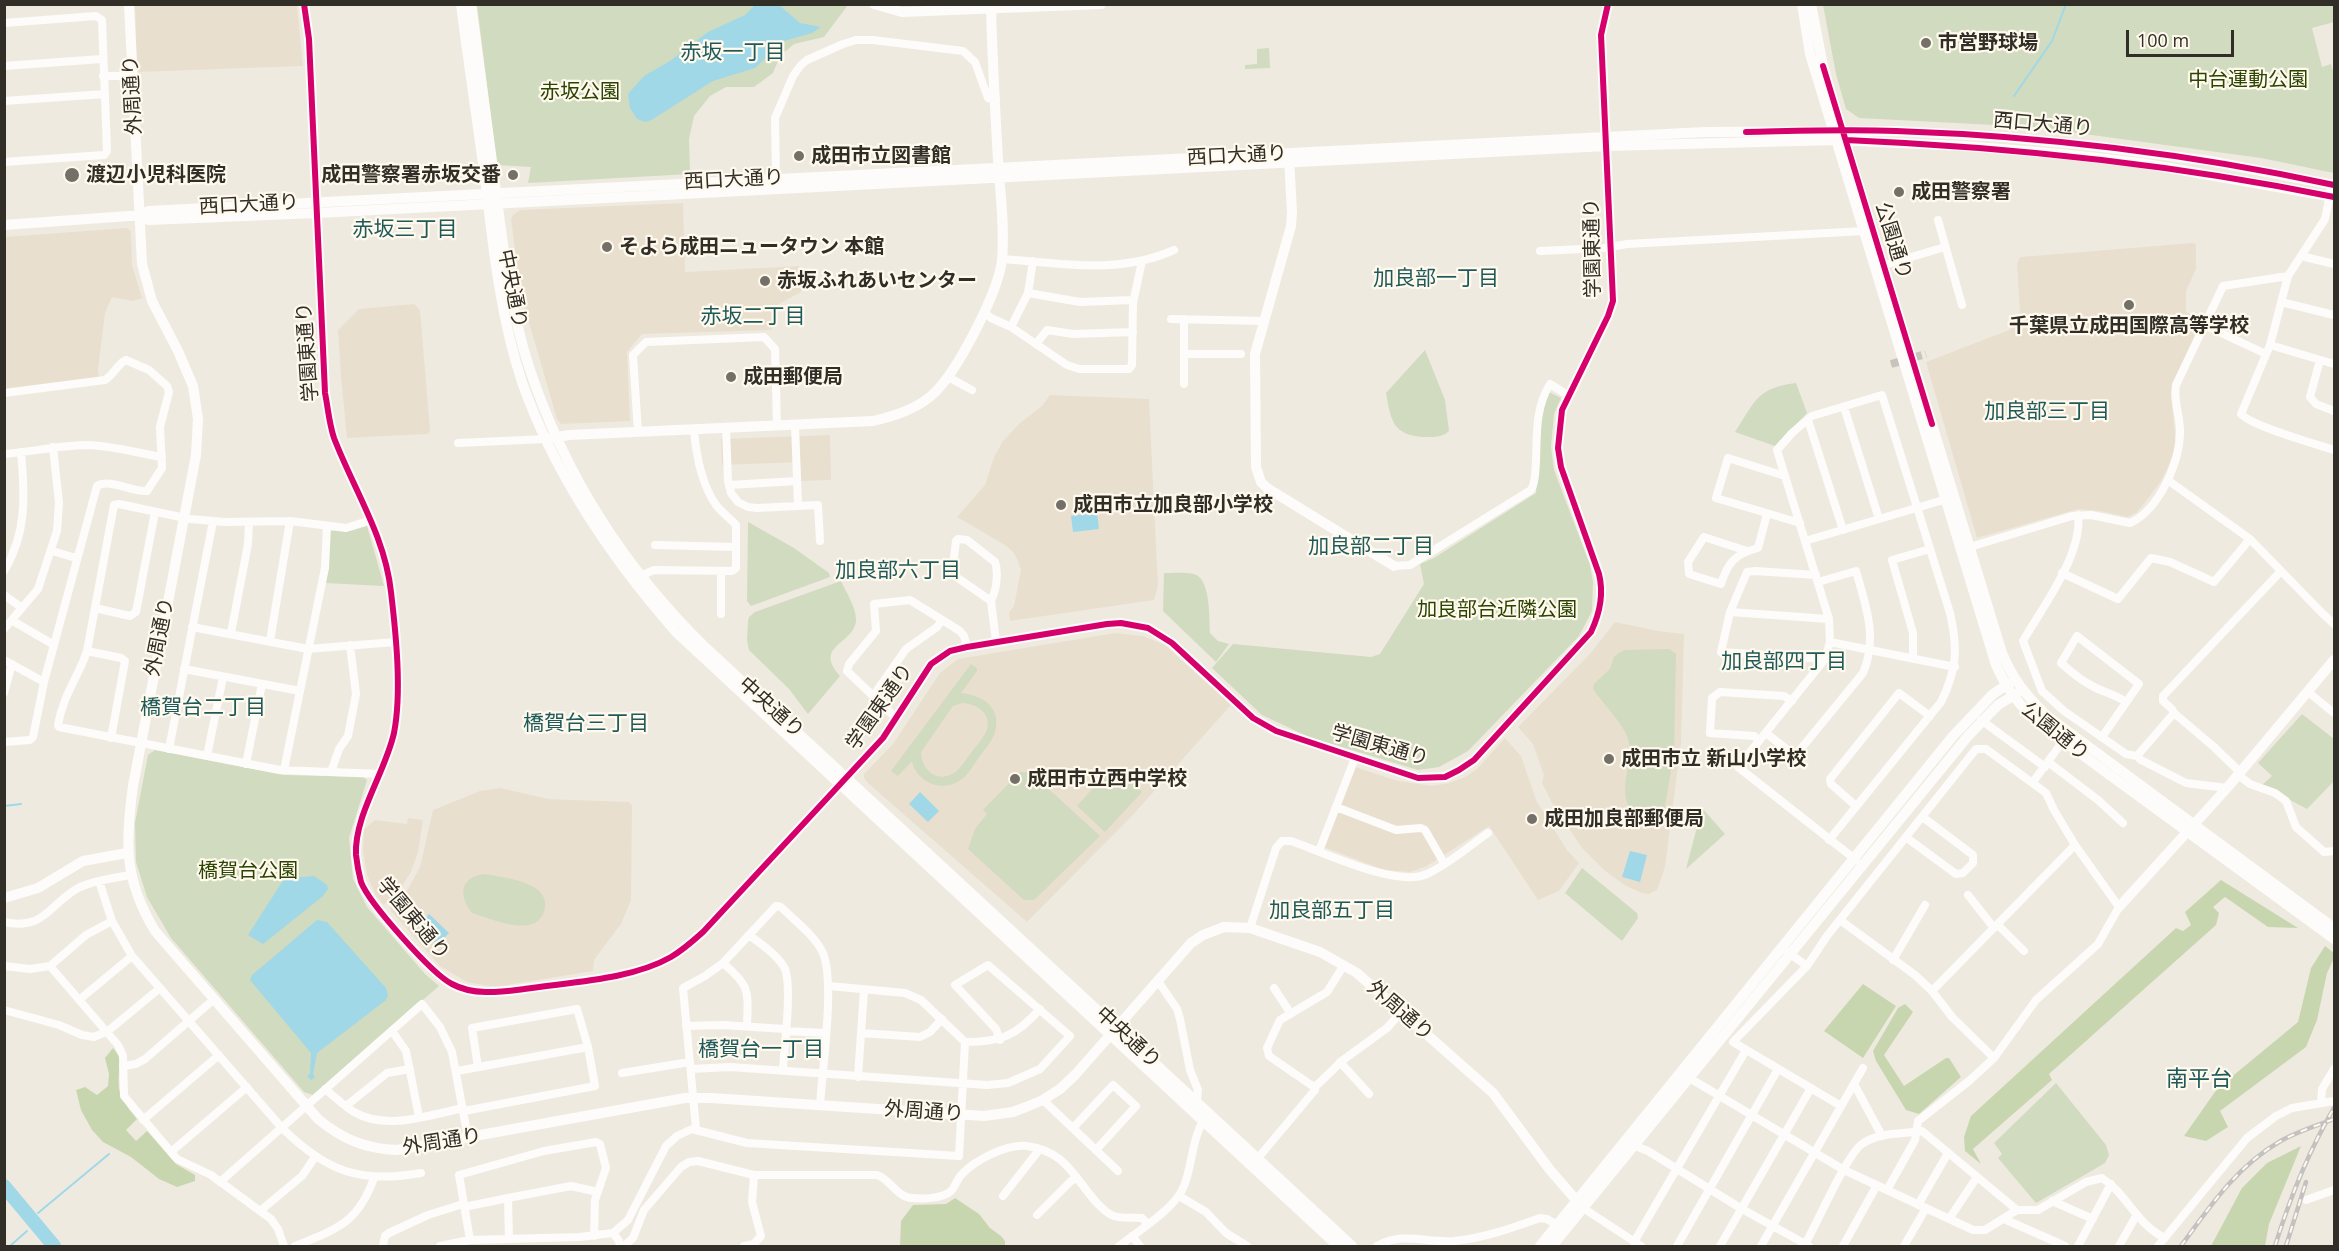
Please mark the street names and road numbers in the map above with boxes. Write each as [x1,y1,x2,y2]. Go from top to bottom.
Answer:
street label: 外周通り [119,54,147,136]
street label: 西口大通り [1992,109,2094,141]
street label: 西口大通り [1186,141,1288,171]
street label: 西口大通り [683,165,785,195]
street label: 西口大通り [198,190,300,220]
street label: 学園東通り [1580,198,1606,298]
street label: 公園通り [1870,199,1916,283]
street label: 中央通り [493,247,531,331]
street label: 学園東通り [293,301,323,403]
street label: 外周通り [141,595,179,679]
street label: 学園東通り [841,659,919,755]
street label: 中央通り [733,672,809,744]
street label: 公園通り [2016,698,2094,766]
street label: 学園東通り [1329,721,1431,771]
street label: 学園東通り [372,873,454,965]
street label: 外周通り [1362,976,1438,1046]
street label: 中央通り [1091,1002,1165,1074]
street label: 外周通り [883,1097,965,1127]
street label: 外周通り [401,1124,483,1160]

